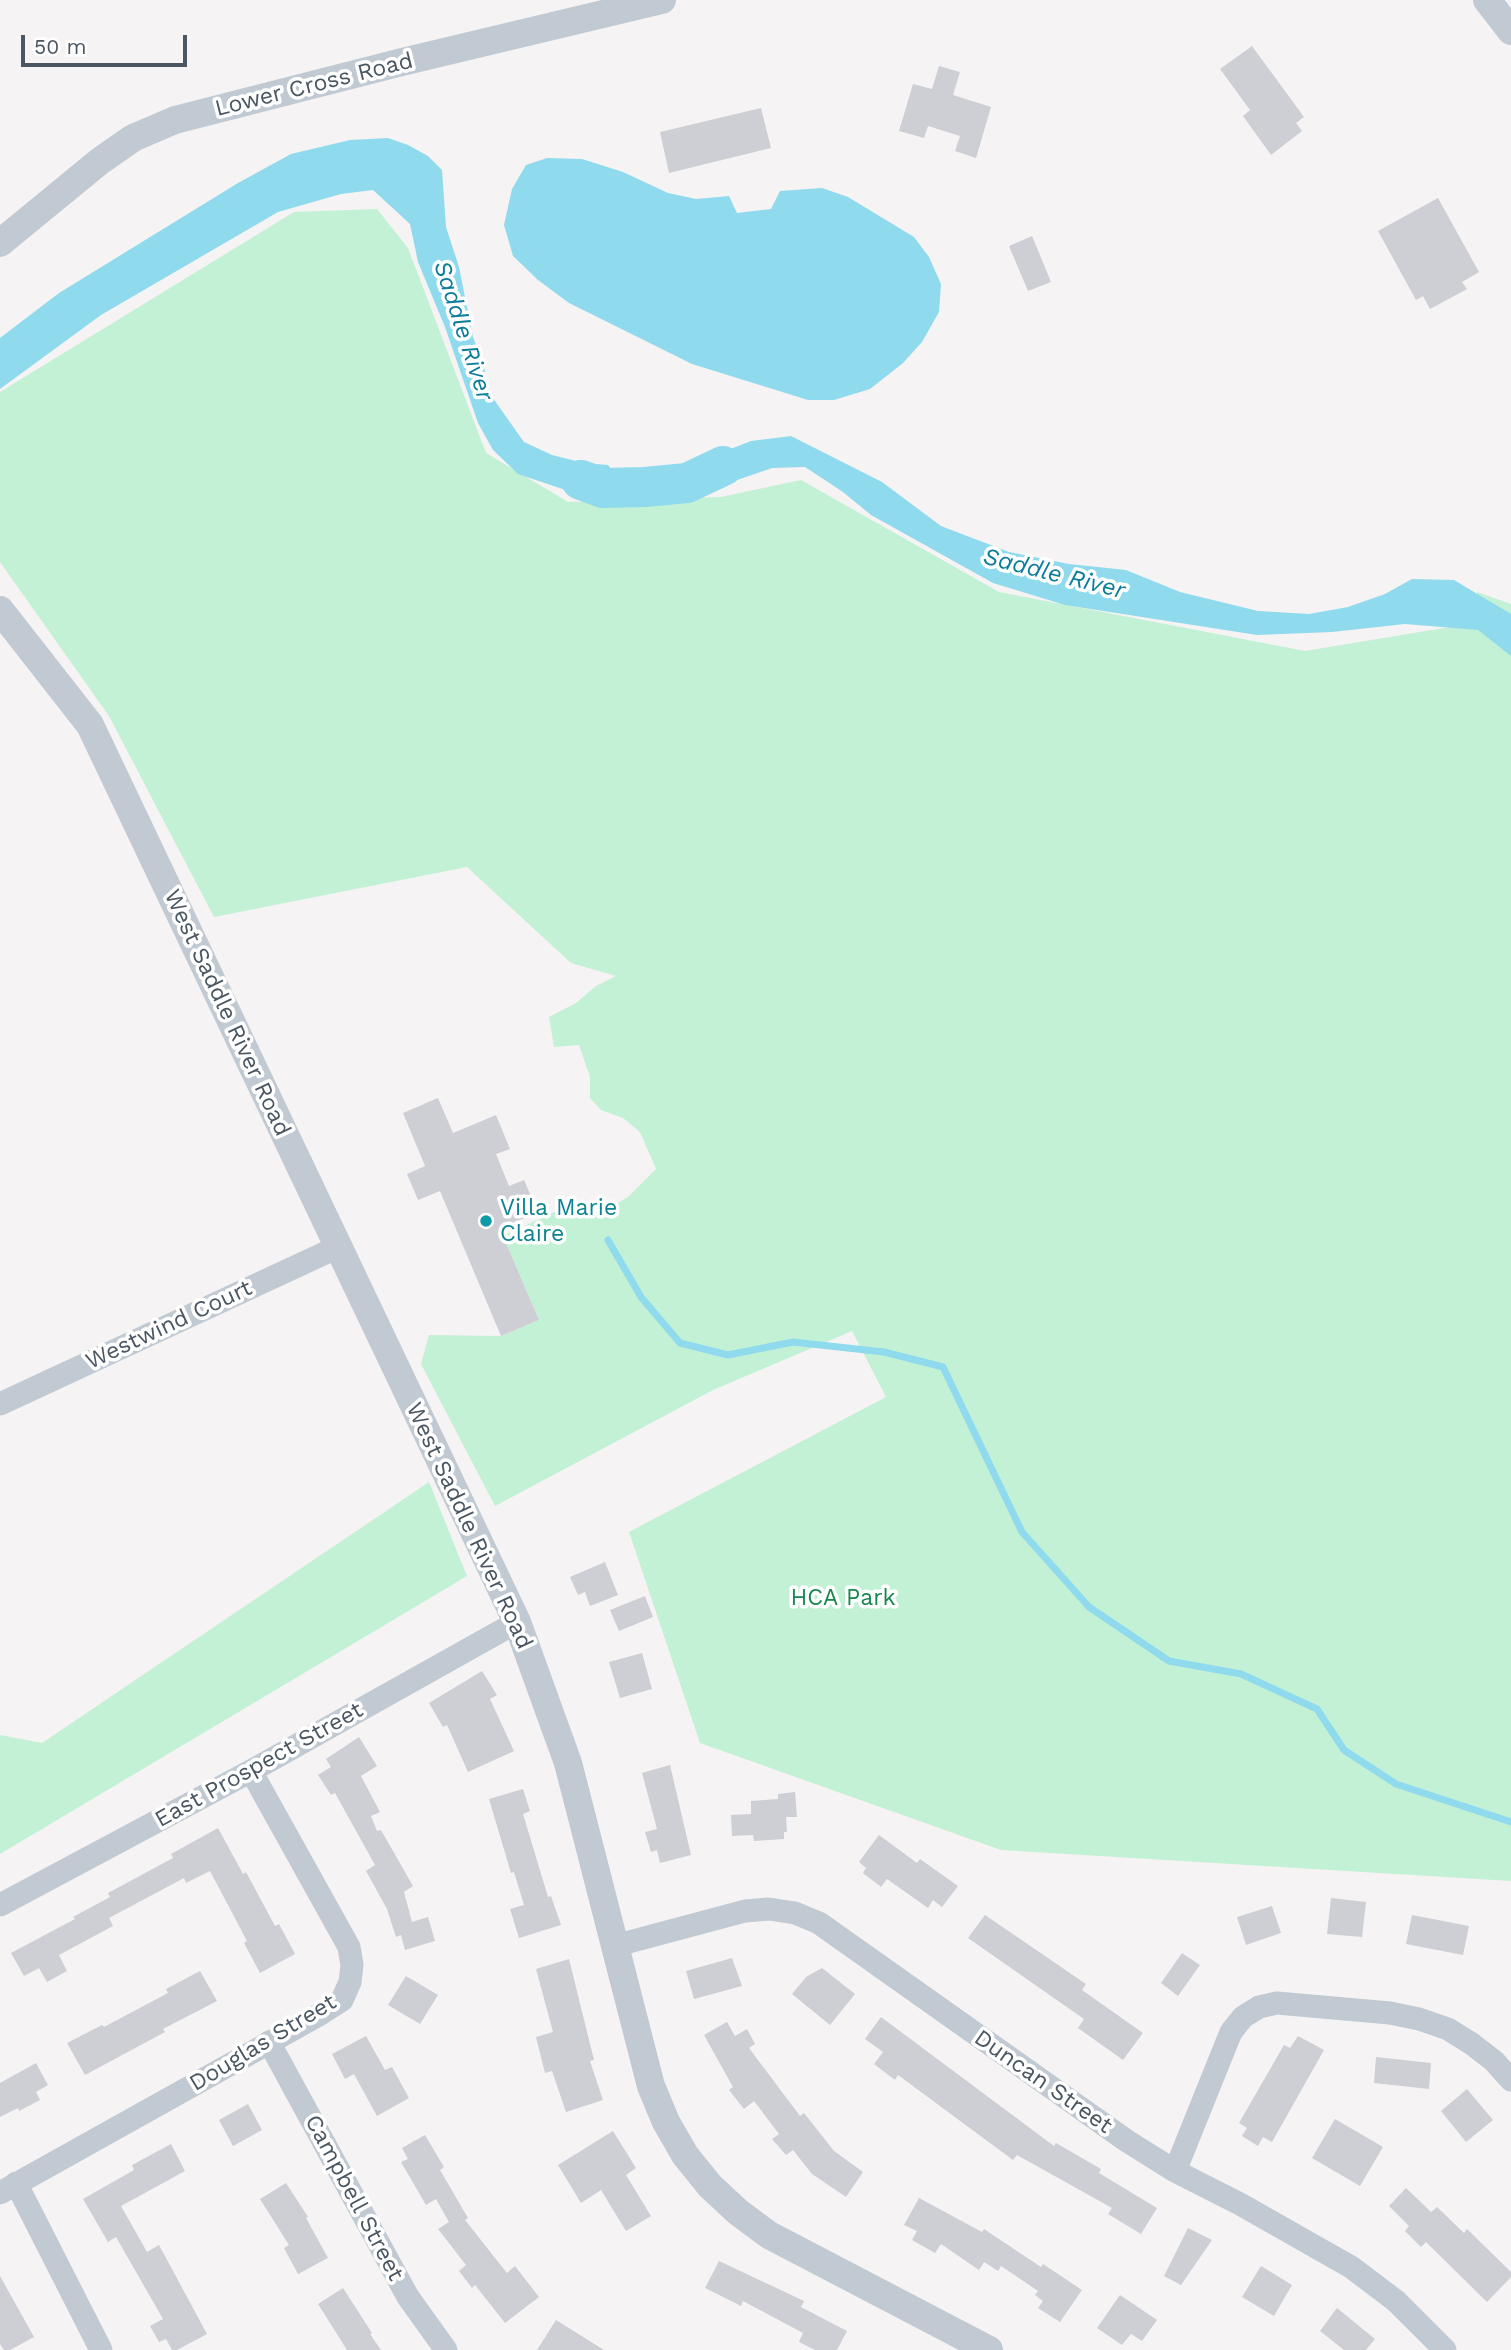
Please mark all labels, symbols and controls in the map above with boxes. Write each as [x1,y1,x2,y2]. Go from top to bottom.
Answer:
scale bar [24,21,191,65]
text: 50 m [34,34,86,59]
street label: Lower Cross Road [212,47,416,123]
water label: Saddle River [427,257,499,405]
water label: Saddle River [980,542,1128,606]
street label: West Saddle River Road [158,885,296,1141]
place label: Villa Marie Claire [500,1194,617,1248]
marker: Villa Marie Claire [478,1213,494,1229]
street label: Westwind Court [81,1274,257,1376]
street label: West Saddle River Road [400,1398,538,1654]
park label: HCA Park [790,1584,896,1612]
street label: East Prospect Street [150,1696,368,1834]
street label: Douglas Street [185,1988,341,2098]
street label: Duncan Street [969,2024,1117,2140]
street label: Campbell Street [299,2110,409,2286]

